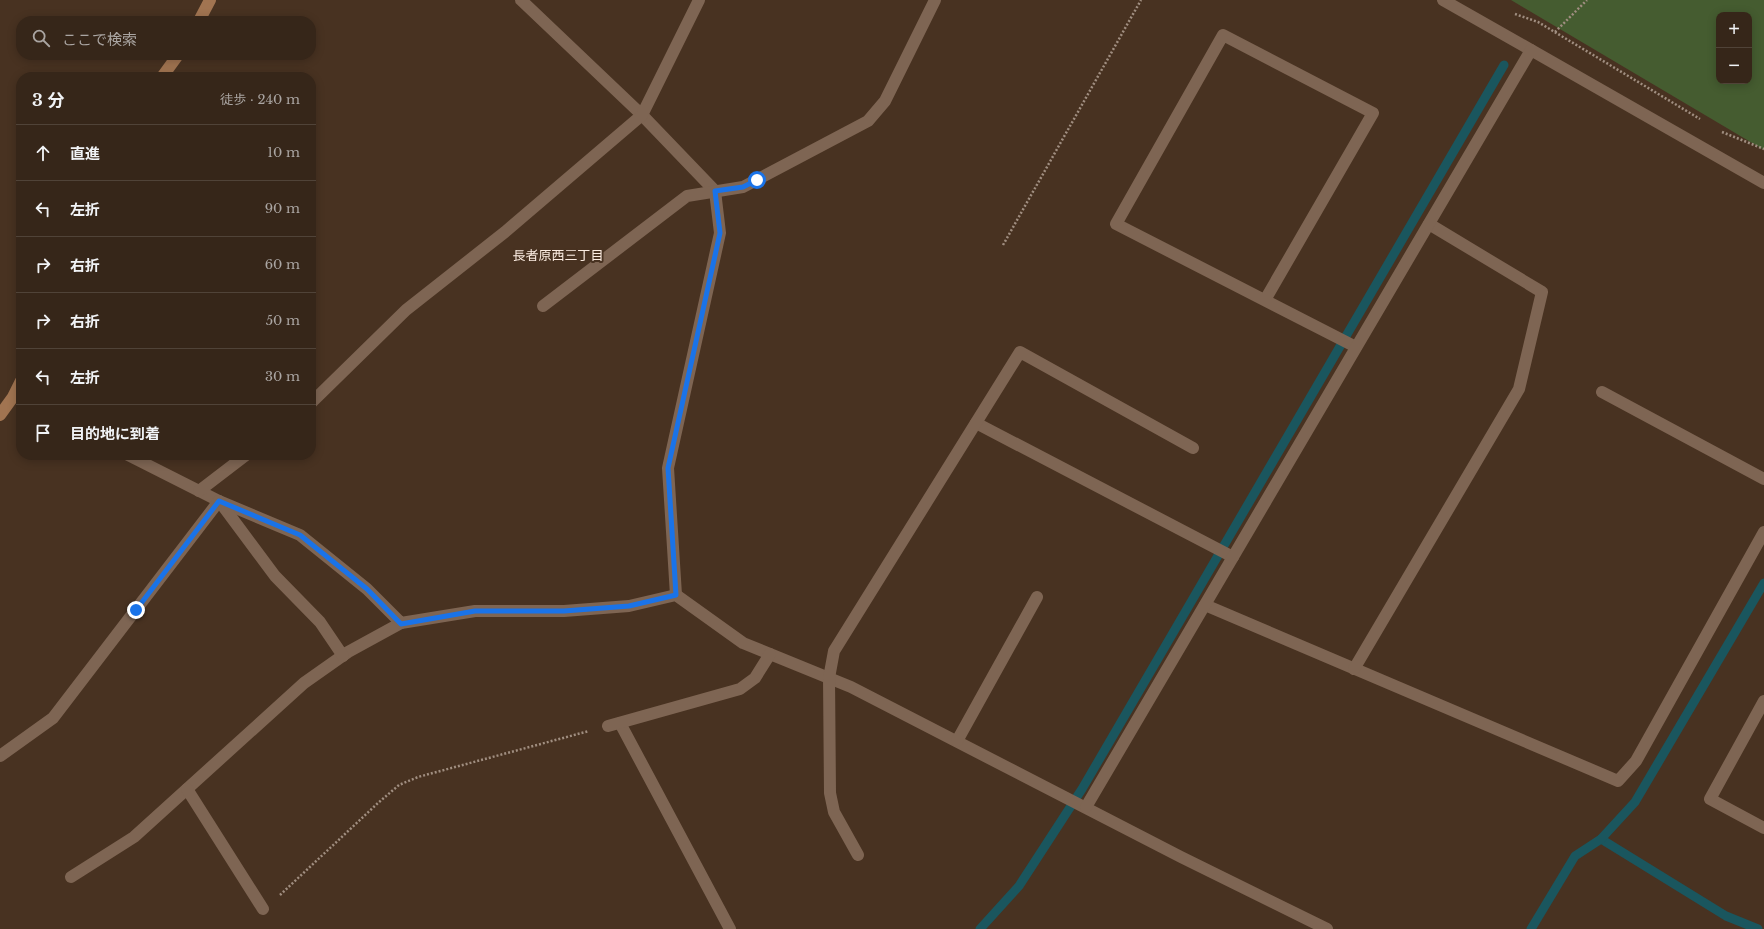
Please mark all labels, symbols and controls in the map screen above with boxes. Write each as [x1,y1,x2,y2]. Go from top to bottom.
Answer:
map controls [1716,12,1752,84]
button: + [1716,12,1752,48]
search box [16,16,316,60]
icon: search [30,27,52,49]
text: ここで検索 [62,30,137,49]
button: − [1716,48,1752,84]
text: 3 分 [32,90,64,111]
text: 徒歩 · 240 m [220,91,300,108]
icon: ahead [32,142,54,164]
text: 直進 [70,144,100,163]
text: 10 m [267,144,300,161]
route start [748,171,766,189]
icon: left [32,198,54,220]
text: 左折 [70,200,100,219]
text: 90 m [265,200,300,217]
district label: 長者原西三丁目 [512,247,604,264]
icon: right [32,254,54,276]
text: 右折 [70,256,100,275]
text: 60 m [265,256,300,273]
icon: right [32,310,54,332]
text: 右折 [70,312,100,331]
text: 50 m [266,312,300,329]
icon: left [32,366,54,388]
text: 左折 [70,368,100,387]
text: 30 m [265,368,300,385]
icon: arrive [32,422,54,444]
text: 目的地に到着 [70,424,160,443]
route end [127,601,145,619]

